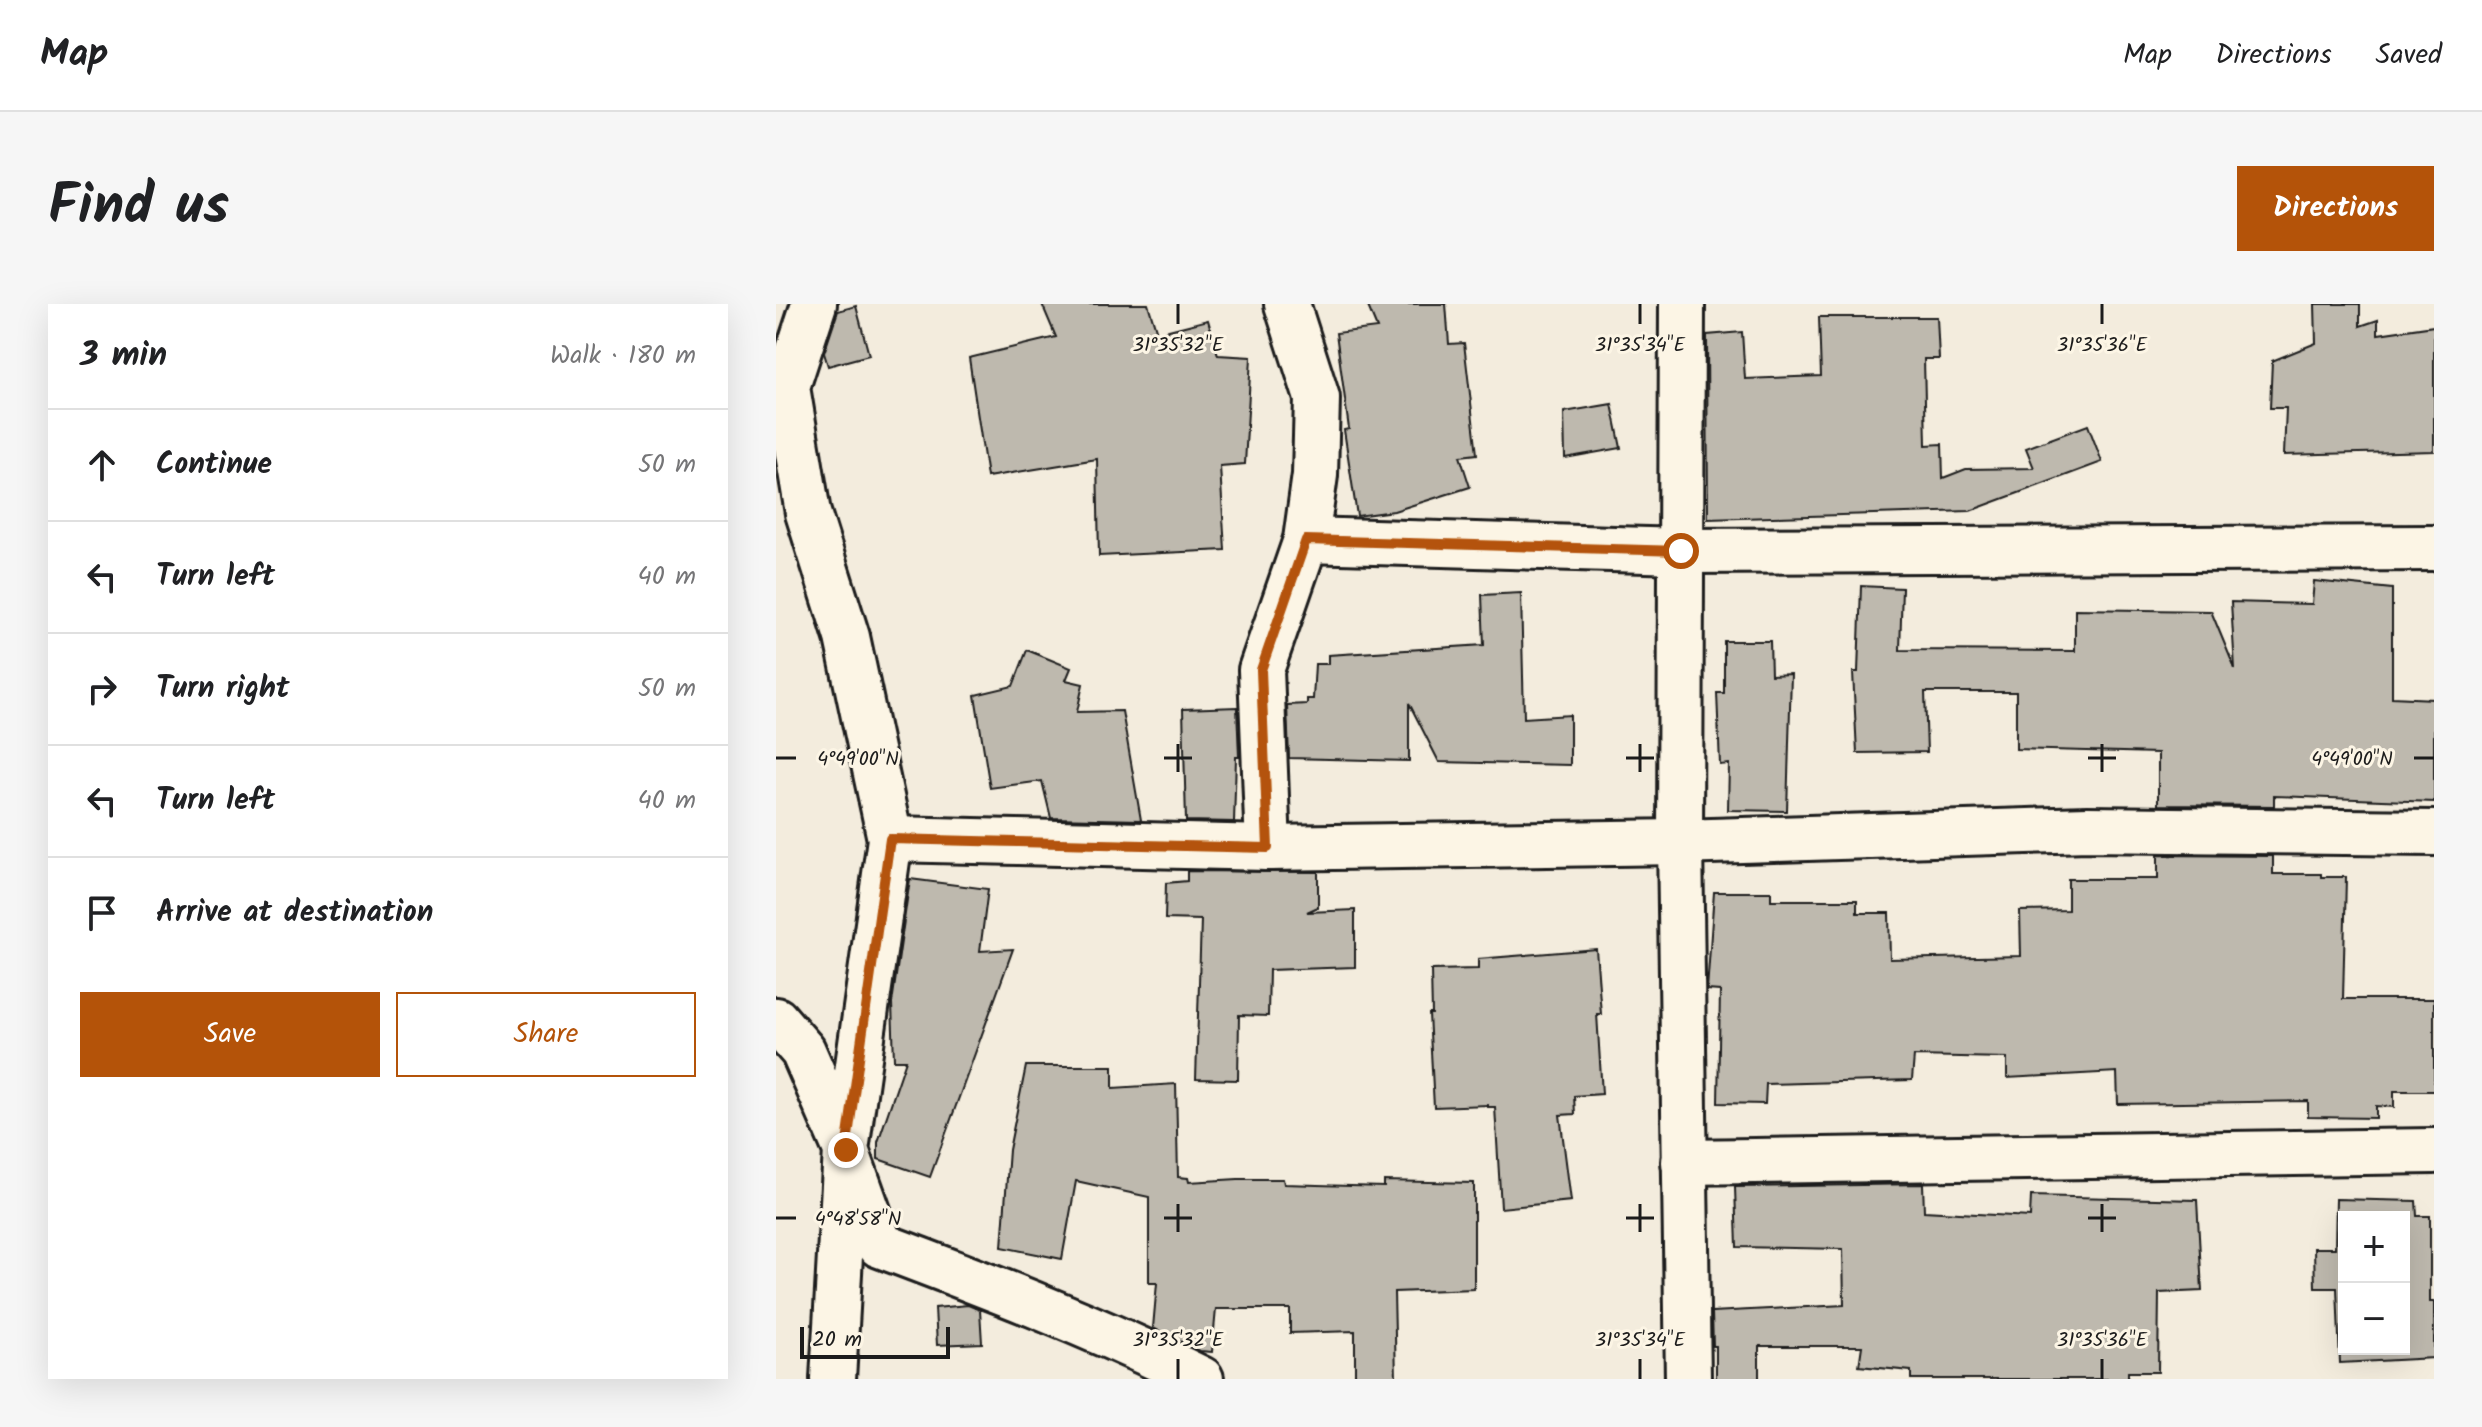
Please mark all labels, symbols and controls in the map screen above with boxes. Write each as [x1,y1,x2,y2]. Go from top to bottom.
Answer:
text: Map [40,25,109,85]
text: Map [2123,33,2172,78]
text: Directions [2216,33,2332,78]
text: Saved [2376,33,2442,78]
text: Find us [48,163,229,253]
button: Directions [2237,166,2434,251]
text: 3 min [80,329,167,383]
text: 31°35'32"E [1133,330,1225,362]
text: 31°35'34"E [1595,330,1686,362]
text: 31°35'36"E [2057,330,2148,362]
text: Walk · 180 m [550,335,696,377]
text: Continue [156,441,272,489]
icon: ahead [80,443,124,487]
text: 50 m [638,444,696,486]
route start [1663,533,1699,569]
text: Turn left [156,553,275,601]
icon: left [80,555,124,599]
text: 40 m [638,556,696,598]
text: Turn right [156,665,289,713]
icon: right [80,667,124,711]
text: 50 m [638,668,696,710]
text: 4°49'00"N [817,744,899,776]
text: 4°49'00"N [2311,744,2393,776]
text: Turn left [156,777,275,825]
icon: left [80,779,124,823]
text: 40 m [638,780,696,822]
text: Arrive at destination [156,889,433,937]
icon: arrive [80,891,124,935]
button: Save [80,992,380,1077]
button: Share [396,992,696,1077]
route end [828,1132,864,1168]
text: 4°48'58"N [815,1204,901,1236]
map controls [2338,1211,2410,1355]
button: + [2338,1211,2410,1283]
button: − [2338,1283,2410,1355]
scale bar [800,1323,950,1359]
text: 20 m [812,1323,862,1358]
text: 31°35'32"E [1133,1325,1225,1357]
text: 31°35'34"E [1595,1325,1686,1357]
text: 31°35'36"E [2057,1325,2148,1357]

